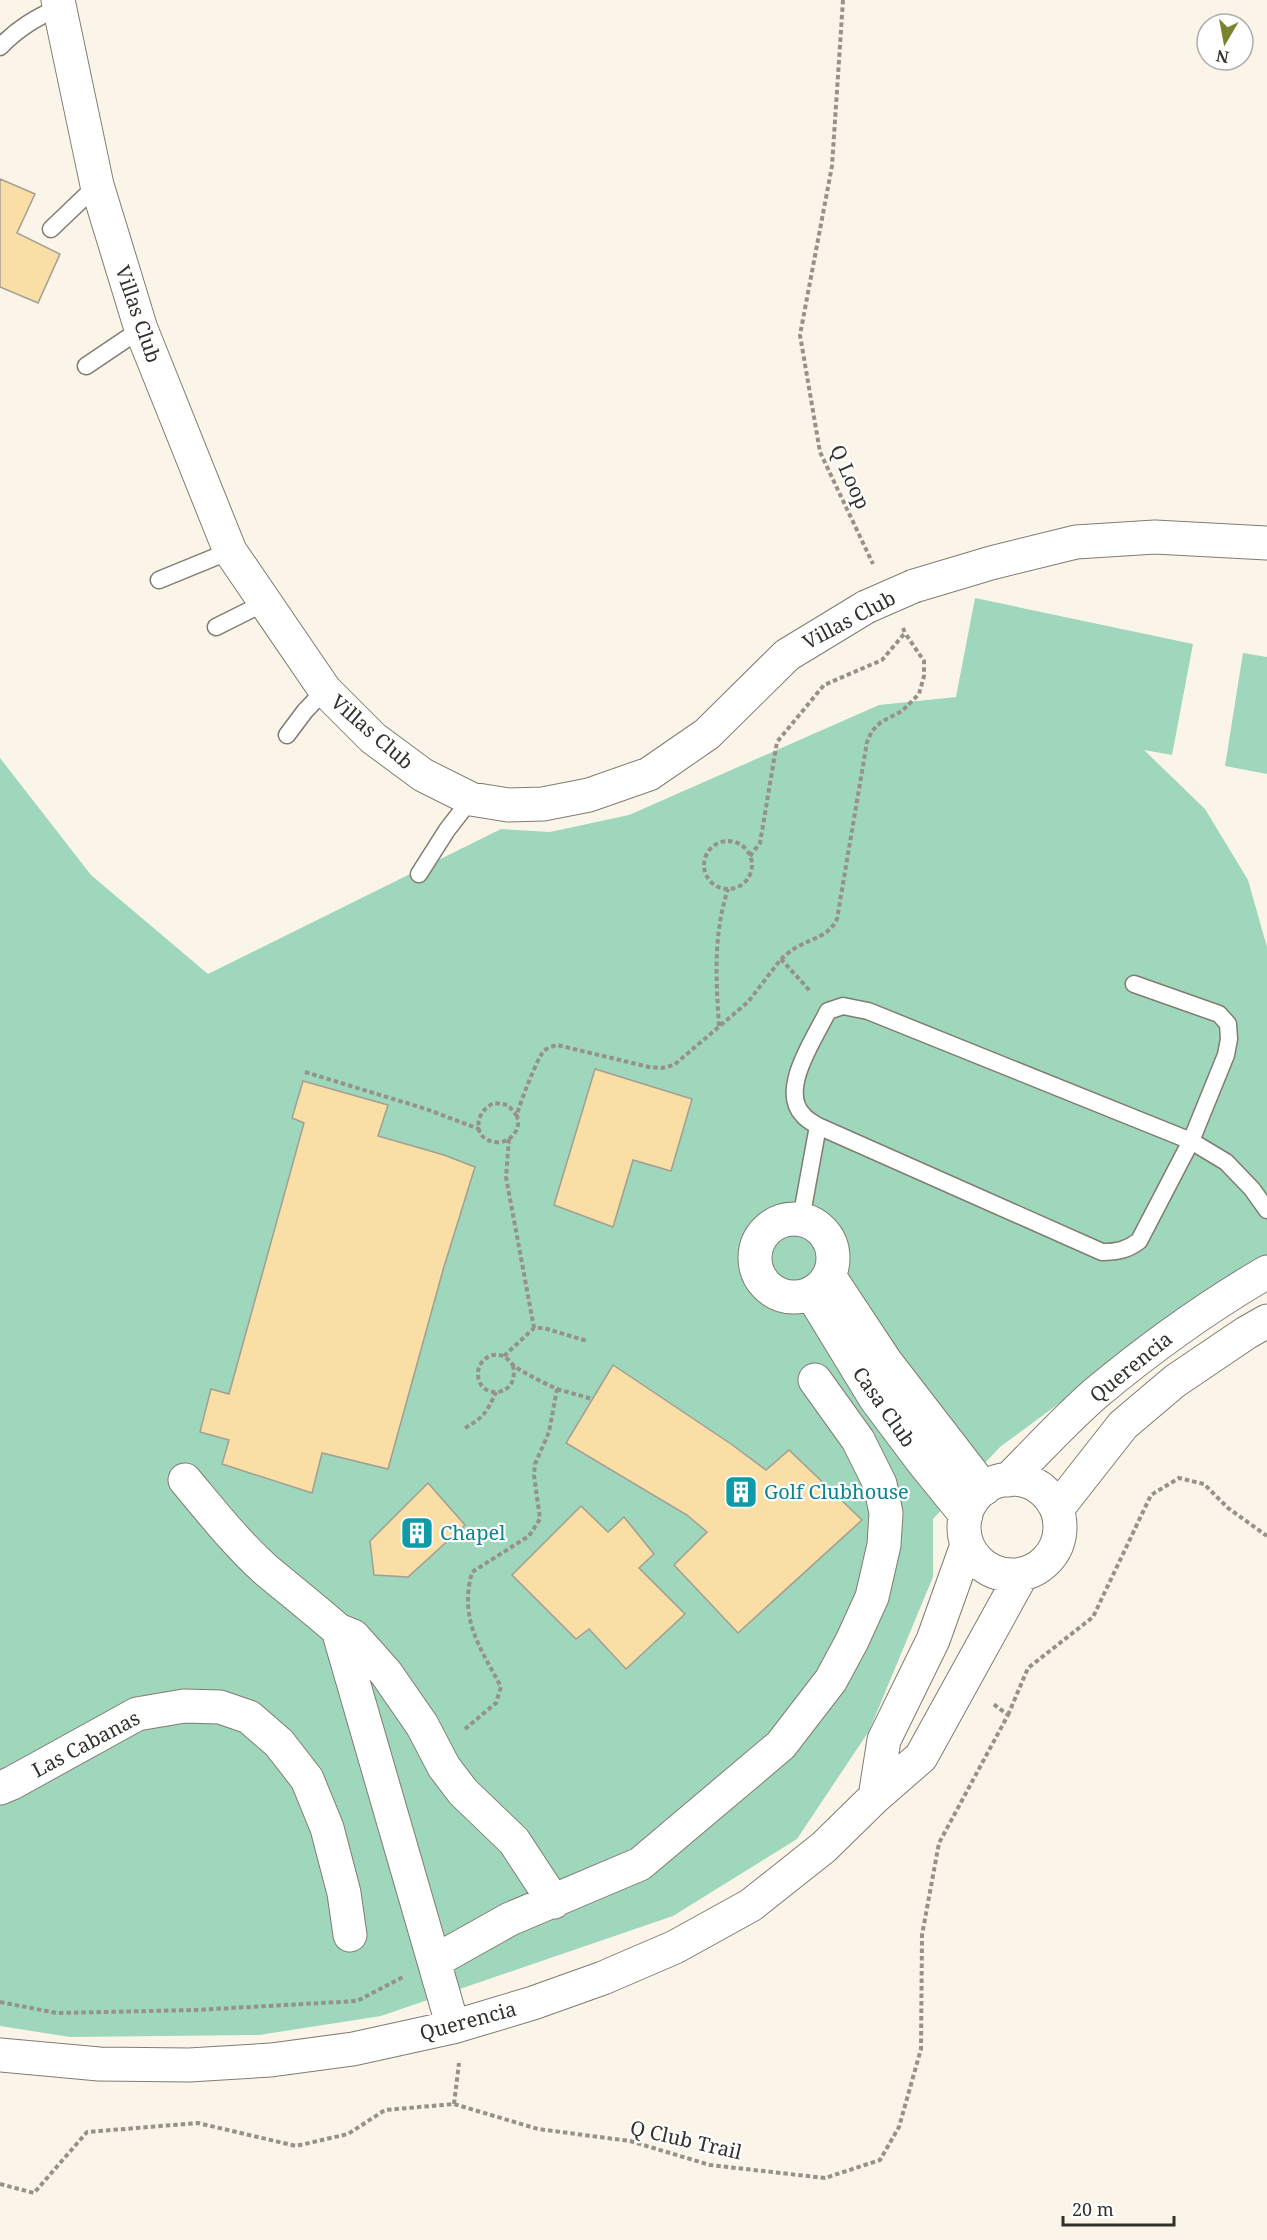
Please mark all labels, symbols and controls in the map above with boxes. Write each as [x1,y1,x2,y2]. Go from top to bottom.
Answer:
north arrow [1195,12,1255,72]
text: N [1214,45,1231,69]
street label: Villas Club [109,262,168,366]
street label: Q Loop [824,440,877,513]
street label: Villas Club [798,584,900,655]
street label: Villas Club [325,688,419,775]
street label: Querencia [1084,1325,1178,1408]
street label: Casa Club [847,1361,922,1452]
building icon: Golf Clubhouse [723,1474,759,1510]
place label: Golf Clubhouse [764,1478,909,1505]
building icon: Chapel [399,1515,435,1551]
place label: Chapel [440,1519,505,1546]
street label: Las Cabanas [27,1704,144,1783]
street label: Querencia [417,1995,519,2046]
street label: Q Club Trail [628,2114,745,2165]
scale bar [1063,2189,1174,2227]
text: 20 m [1072,2197,1114,2221]

